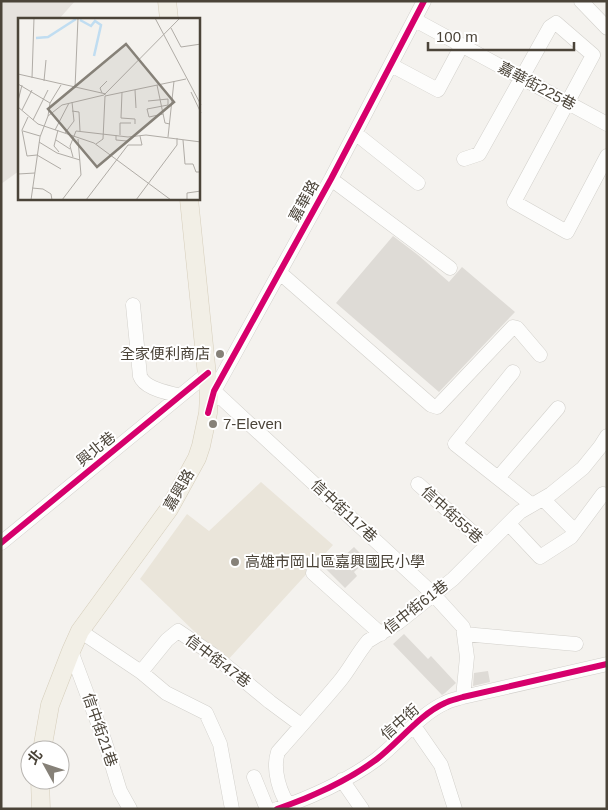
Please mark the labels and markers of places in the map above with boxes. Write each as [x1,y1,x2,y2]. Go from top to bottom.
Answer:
place label: 全家便利商店 [120,345,210,362]
marker: 全家便利商店 [214,348,226,360]
place label: 7-Eleven [223,415,282,432]
marker: 7-Eleven [207,418,219,430]
place label: 高雄市岡山區嘉興國民小學 [245,553,425,570]
marker: 高雄市岡山區嘉興國民小學 [229,556,241,568]

